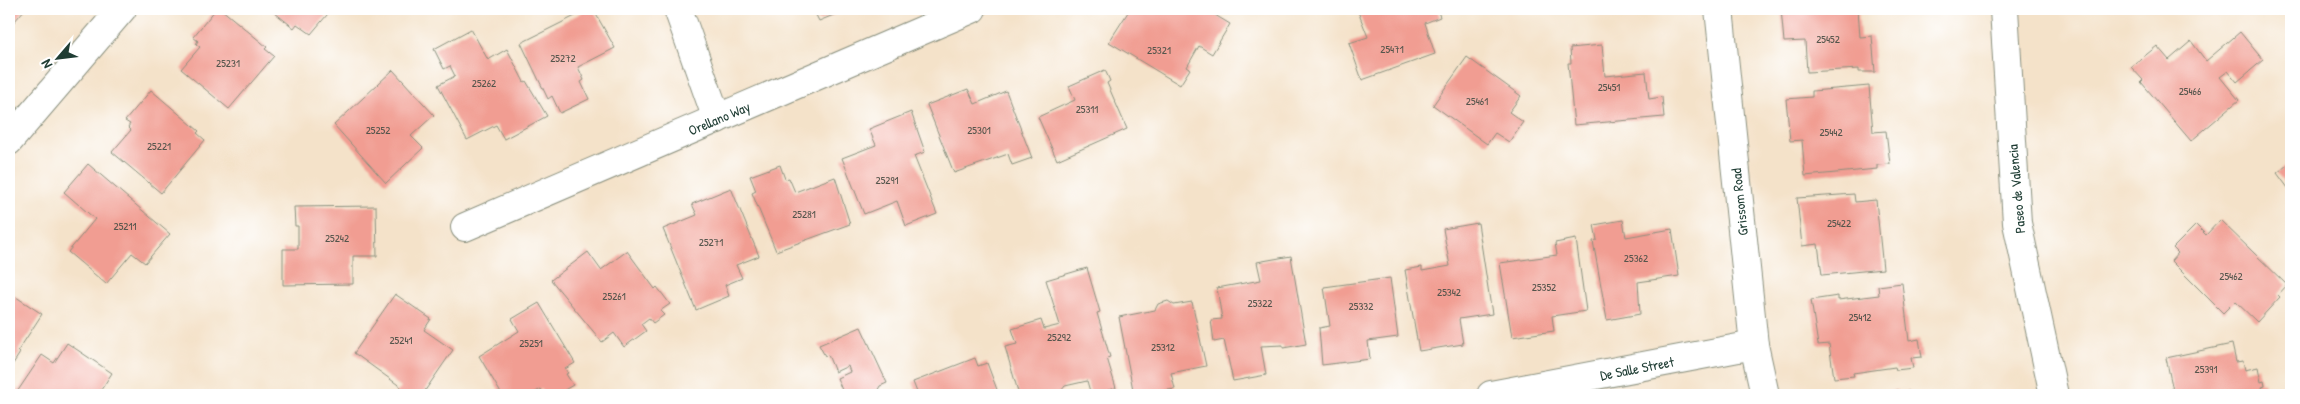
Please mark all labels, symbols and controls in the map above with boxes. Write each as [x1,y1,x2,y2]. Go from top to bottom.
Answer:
north arrow [32,32,82,82]
house number: 25452 [1816,32,1840,46]
house number: 25471 [1380,42,1404,56]
house number: 25321 [1147,43,1171,57]
house number: 25272 [550,51,576,65]
text: N [36,56,56,72]
house number: 25231 [216,56,240,70]
house number: 25262 [472,76,496,90]
house number: 25451 [1598,80,1620,94]
house number: 25466 [2179,84,2202,98]
house number: 25461 [1466,94,1488,108]
street label: Orellano Way [685,96,753,140]
house number: 25311 [1076,102,1098,116]
house number: 25252 [366,123,390,137]
house number: 25301 [967,123,991,137]
house number: 25442 [1819,125,1843,139]
house number: 25221 [147,139,171,153]
street label: Paseo de Valencia [2003,143,2029,234]
street label: Grissom Road [1726,167,1752,236]
house number: 25291 [876,173,898,187]
house number: 25281 [792,207,816,221]
house number: 25422 [1827,216,1851,230]
house number: 25211 [114,219,136,233]
house number: 25242 [325,231,349,245]
house number: 25271 [699,235,723,249]
house number: 25362 [1624,251,1648,265]
house number: 25462 [2219,269,2243,283]
house number: 25352 [1532,280,1556,294]
house number: 25342 [1437,285,1461,299]
house number: 25261 [602,289,626,303]
house number: 25322 [1247,296,1273,310]
house number: 25332 [1349,299,1373,313]
house number: 25412 [1848,310,1872,324]
house number: 25292 [1047,330,1071,344]
house number: 25241 [389,333,413,347]
house number: 25251 [519,336,543,350]
house number: 25312 [1151,340,1175,354]
street label: De Salle Street [1598,352,1676,384]
house number: 25391 [2195,362,2217,376]

